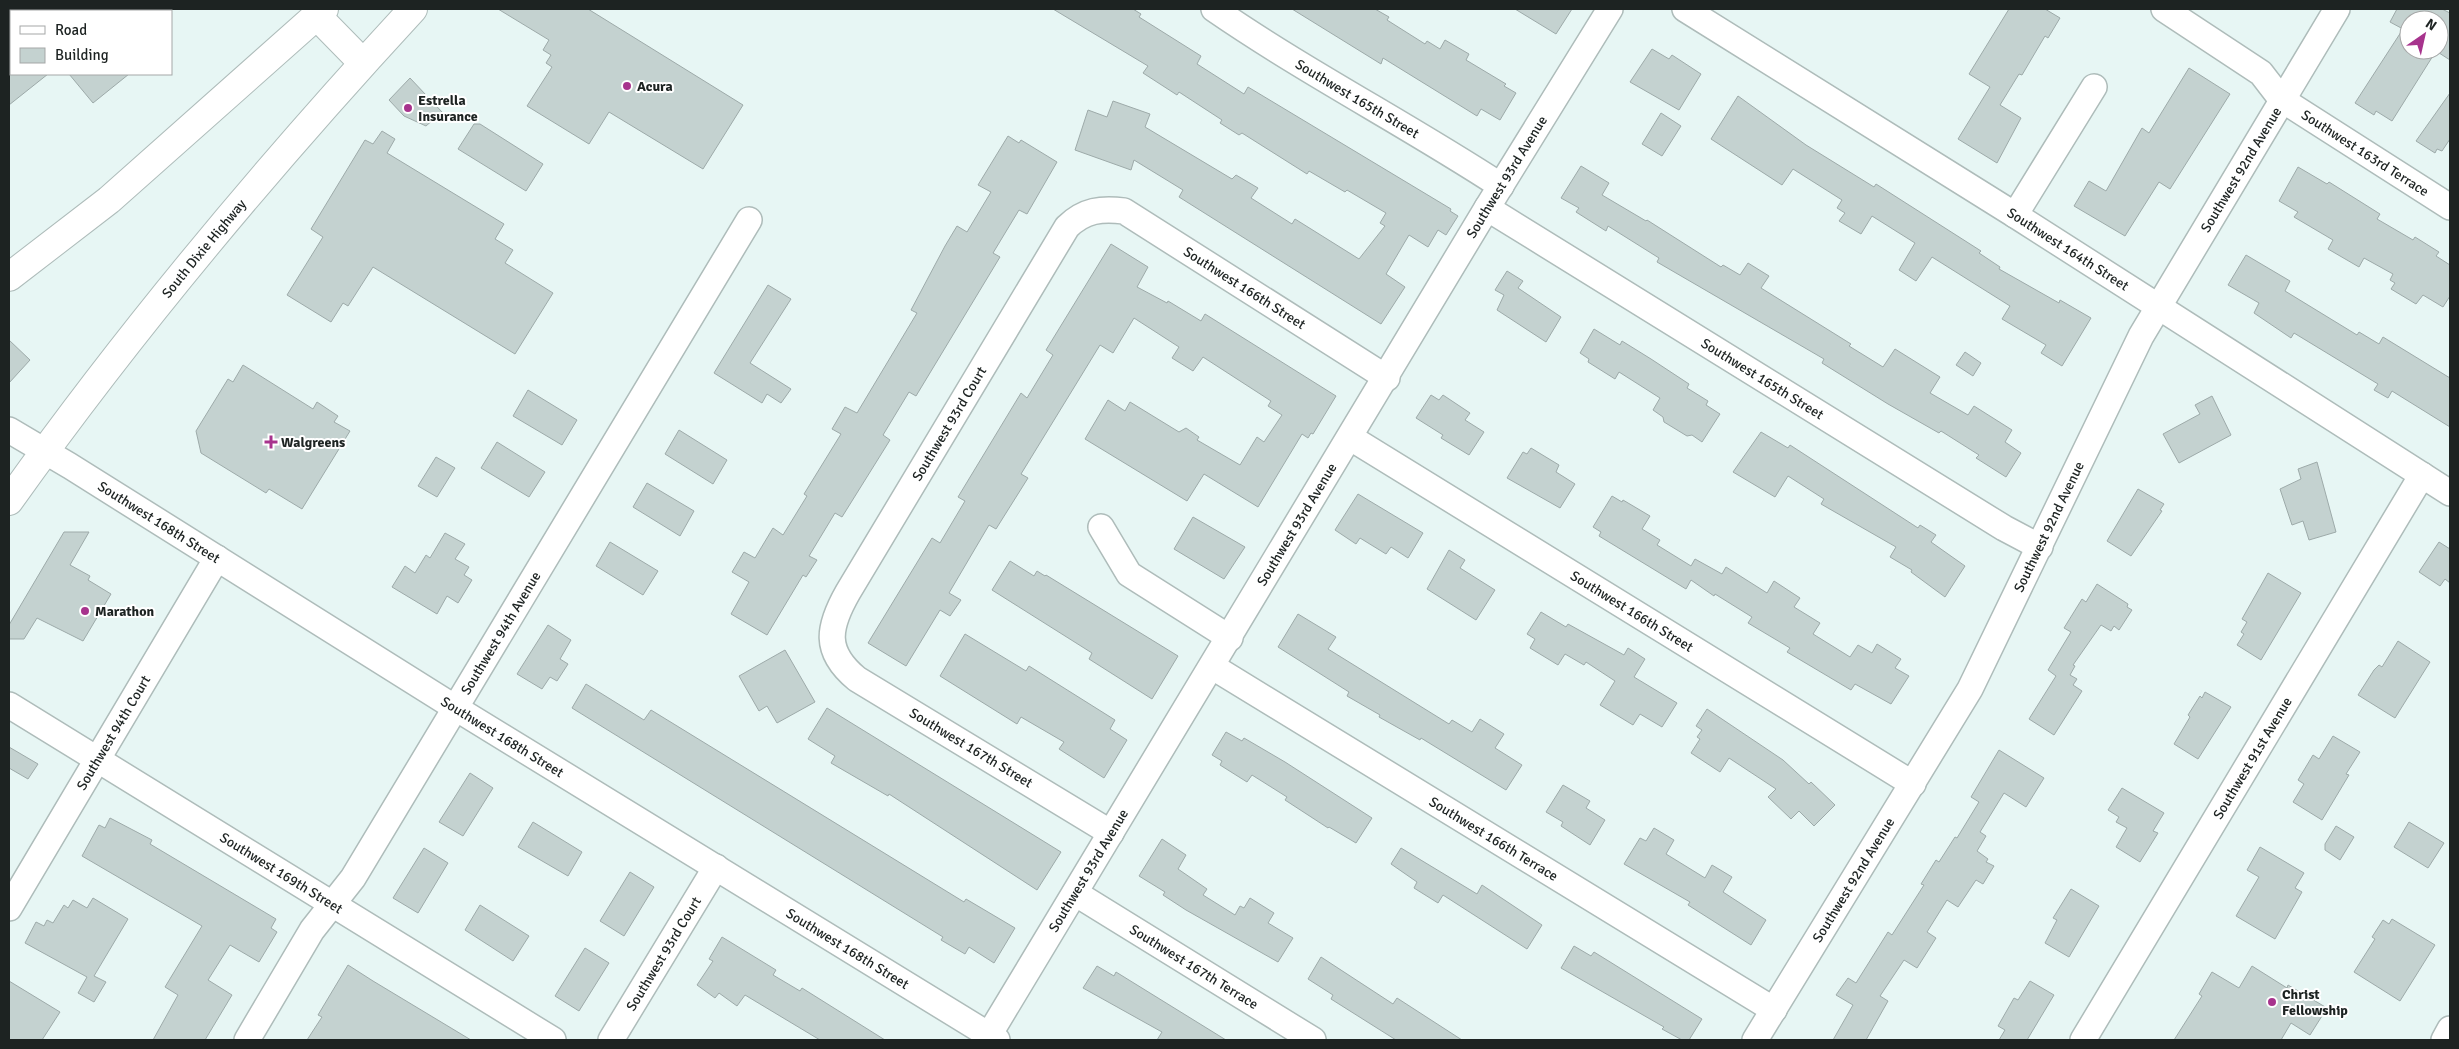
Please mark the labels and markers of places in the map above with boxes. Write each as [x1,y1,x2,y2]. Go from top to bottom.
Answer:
place label: Acura [637,78,673,95]
marker: Acura [621,80,633,92]
place label: Estrella Insurance [418,92,478,125]
marker: Estrella Insurance [402,102,414,114]
place label: Walgreens [281,434,345,451]
marker: Walgreens [265,436,277,448]
place label: Marathon [95,603,155,620]
marker: Marathon [79,605,91,617]
place label: Christ Fellowship [2282,986,2348,1019]
marker: Christ Fellowship [2266,996,2278,1008]

